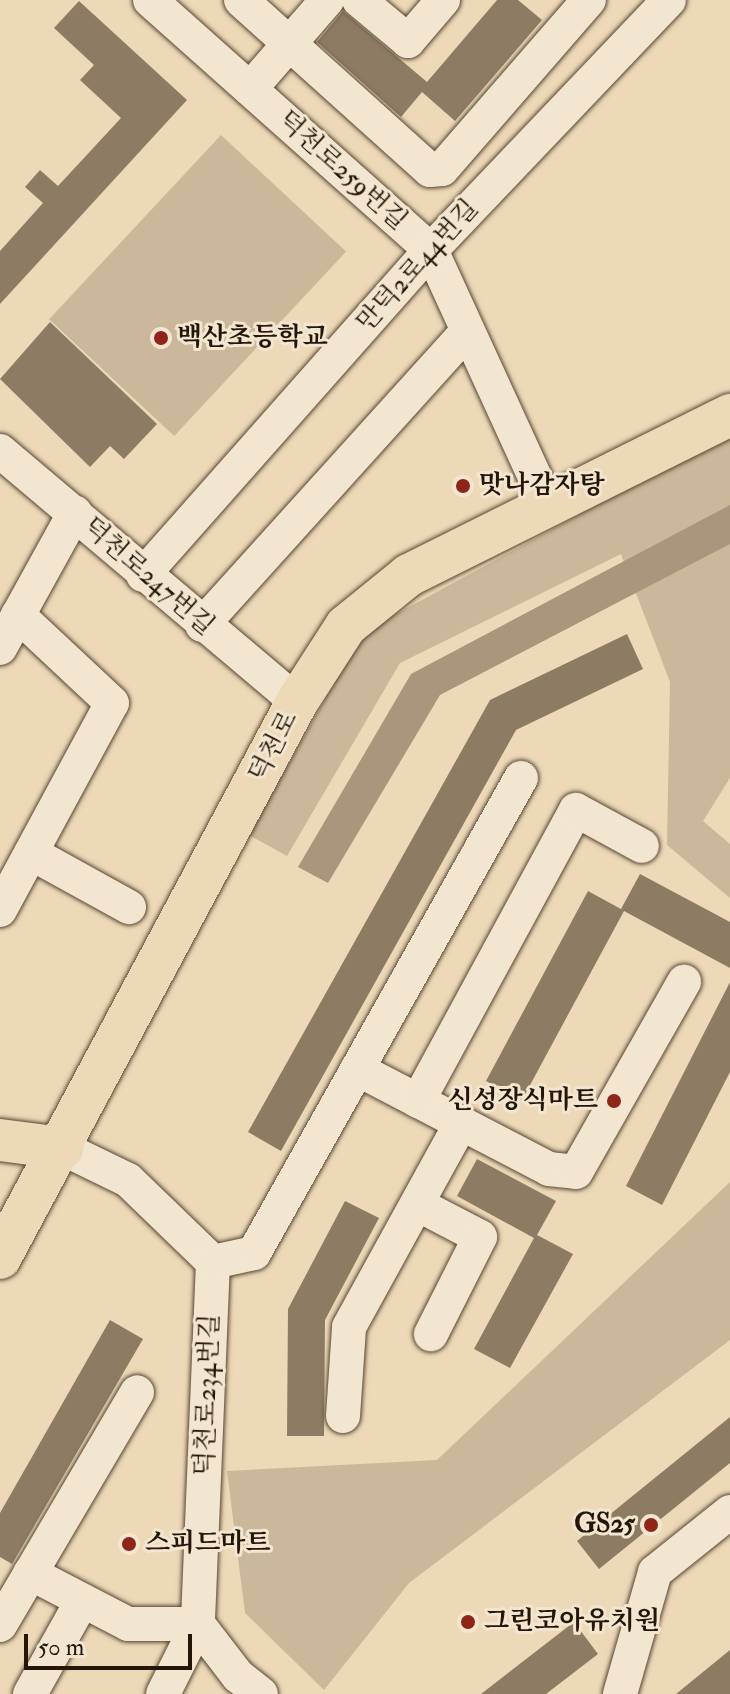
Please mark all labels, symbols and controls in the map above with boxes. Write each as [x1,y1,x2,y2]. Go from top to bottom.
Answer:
street label: 덕천로259번길 [271,105,413,237]
street label: 만덕2로44번길 [351,194,485,338]
place label: 백산초등학교 [177,322,328,354]
marker: 백산초등학교 [152,329,170,347]
place label: 맛나감자탕 [479,470,605,502]
marker: 맛나감자탕 [454,477,472,495]
street label: 덕천로247번길 [76,511,220,643]
street label: 덕천로 [243,706,305,788]
place label: 신성장식마트 [447,1085,598,1117]
marker: 신성장식마트 [605,1092,623,1110]
street label: 덕천로234번길 [190,1313,226,1477]
place label: GS25 [574,1509,635,1541]
marker: GS25 [642,1516,660,1534]
place label: 스피드마트 [145,1528,271,1560]
marker: 스피드마트 [120,1535,138,1553]
place label: 그린코아유치원 [484,1606,660,1638]
marker: 그린코아유치원 [459,1613,477,1631]
scale bar [28,1618,196,1668]
text: 50 m [38,1632,84,1663]

